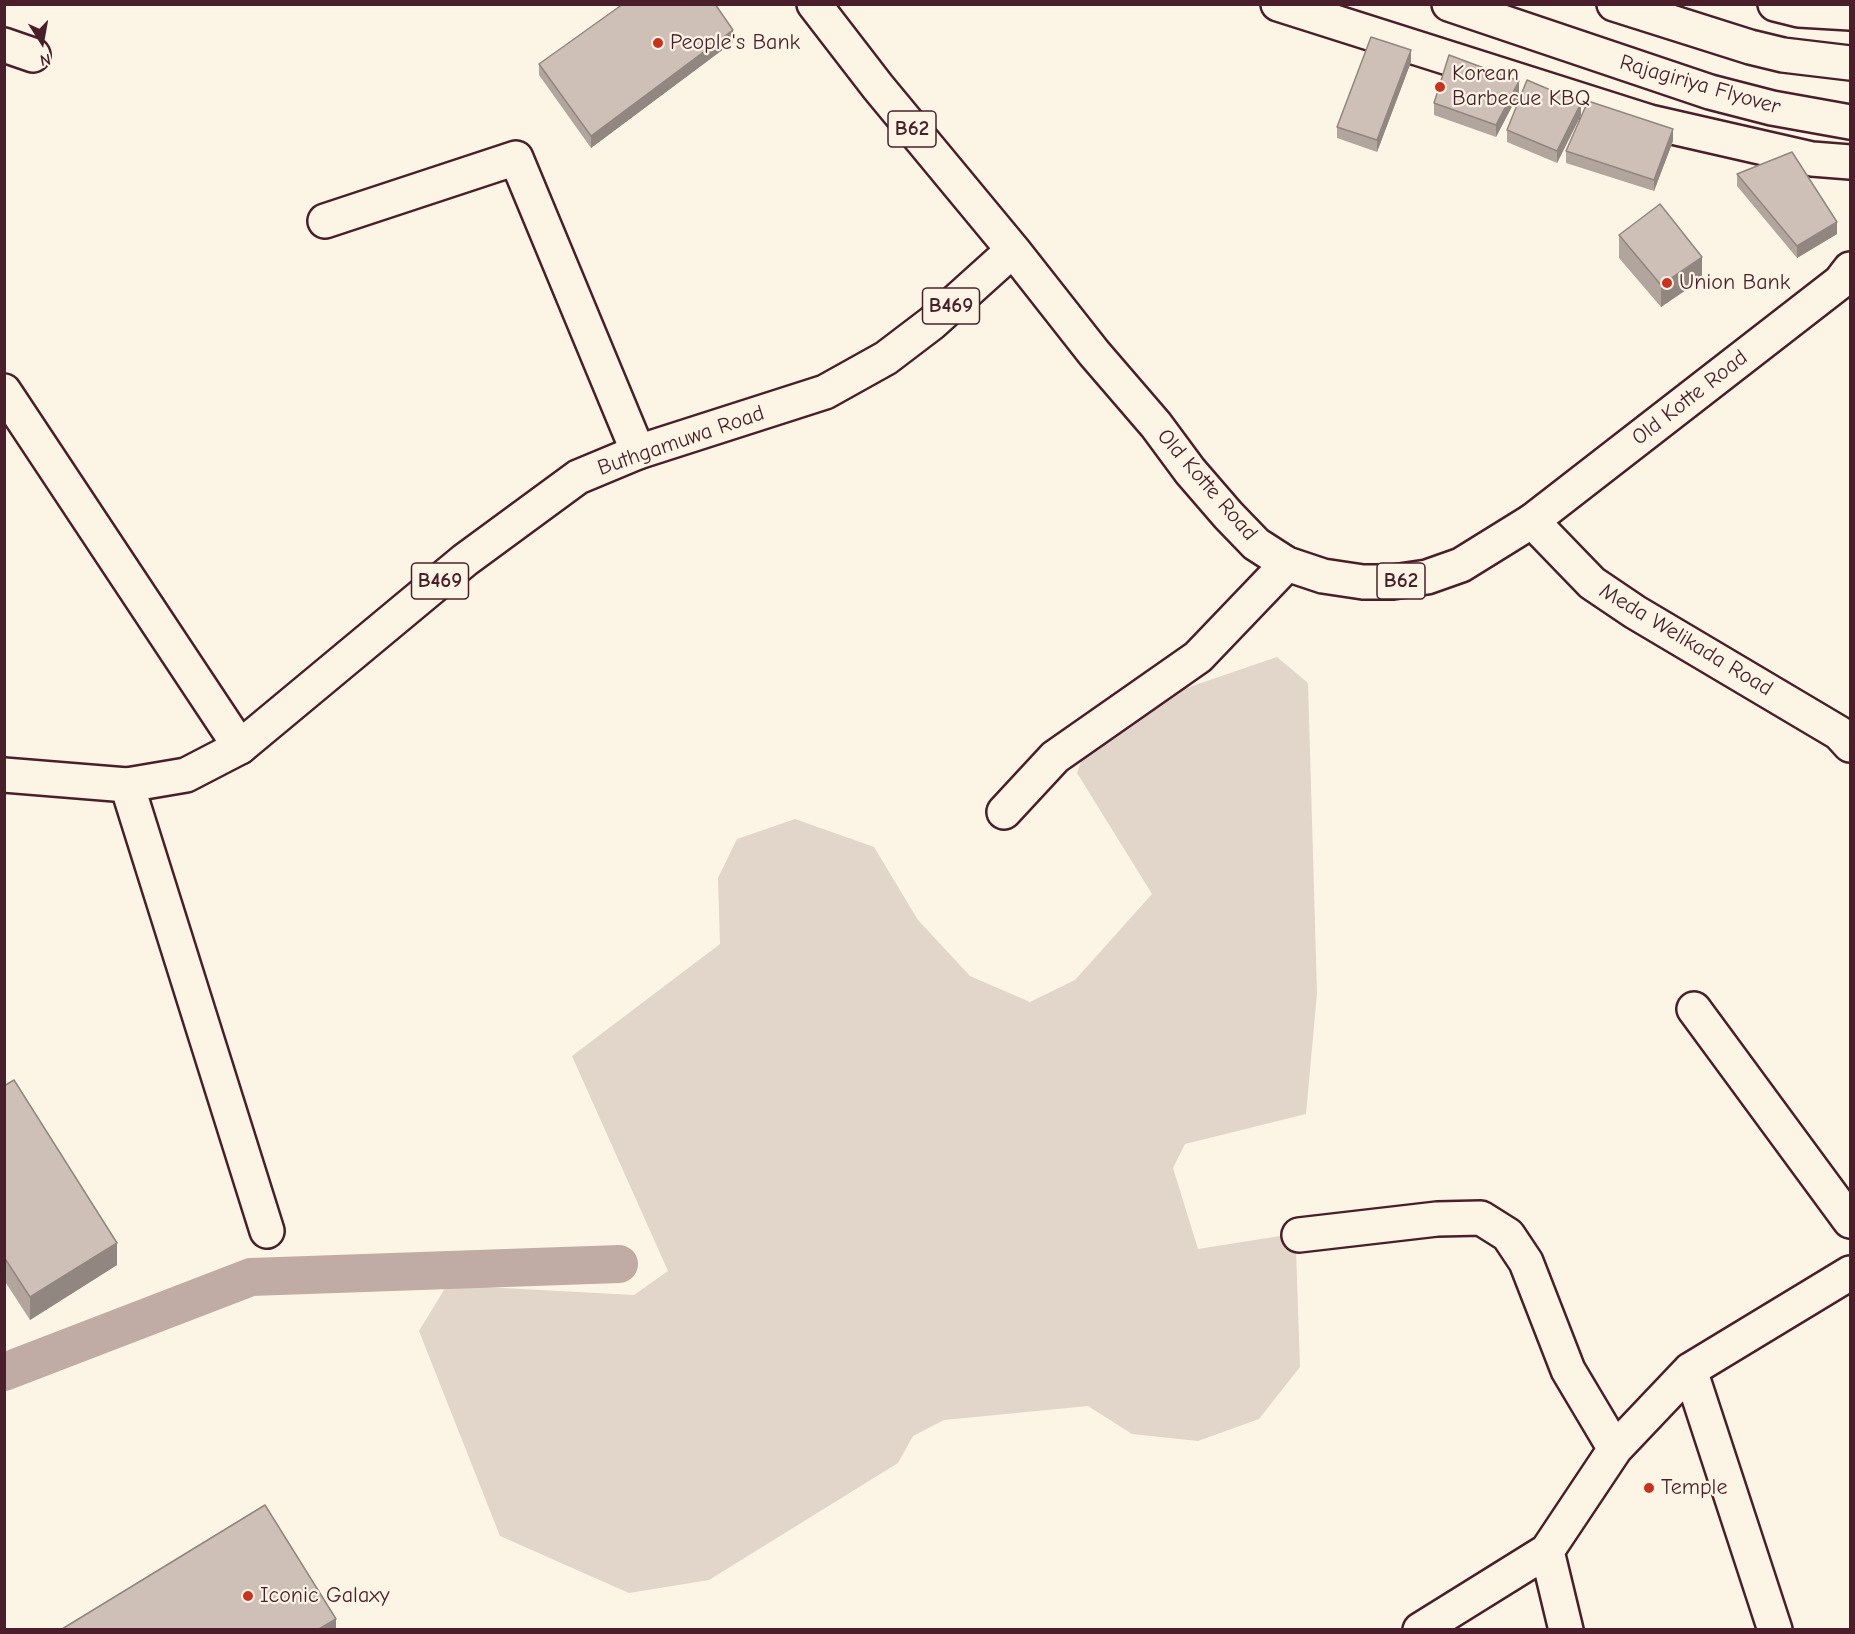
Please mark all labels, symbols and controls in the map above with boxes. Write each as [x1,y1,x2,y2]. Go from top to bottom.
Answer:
north arrow [12,12,72,72]
place label: People's Bank [670,30,800,56]
marker: People's Bank [651,36,665,50]
street label: Rajagiriya Flyover [1616,49,1784,121]
text: N [39,50,52,69]
place label: Korean Barbecue KBQ [1452,61,1590,112]
marker: Korean Barbecue KBQ [1433,80,1447,94]
road number: B62 [888,111,936,147]
place label: Union Bank [1679,270,1790,296]
marker: Union Bank [1660,276,1674,290]
road number: B469 [922,288,980,324]
street label: Old Kotte Road [1627,345,1753,451]
street label: Buthgamuwa Road [594,400,768,482]
street label: Old Kotte Road [1151,424,1263,546]
road number: B469 [412,563,468,599]
road number: B62 [1377,563,1425,599]
street label: Meda Welikada Road [1595,578,1777,702]
place label: Temple [1661,1475,1727,1501]
marker: Temple [1642,1481,1656,1495]
place label: Iconic Galaxy [260,1583,389,1609]
marker: Iconic Galaxy [241,1589,255,1603]

